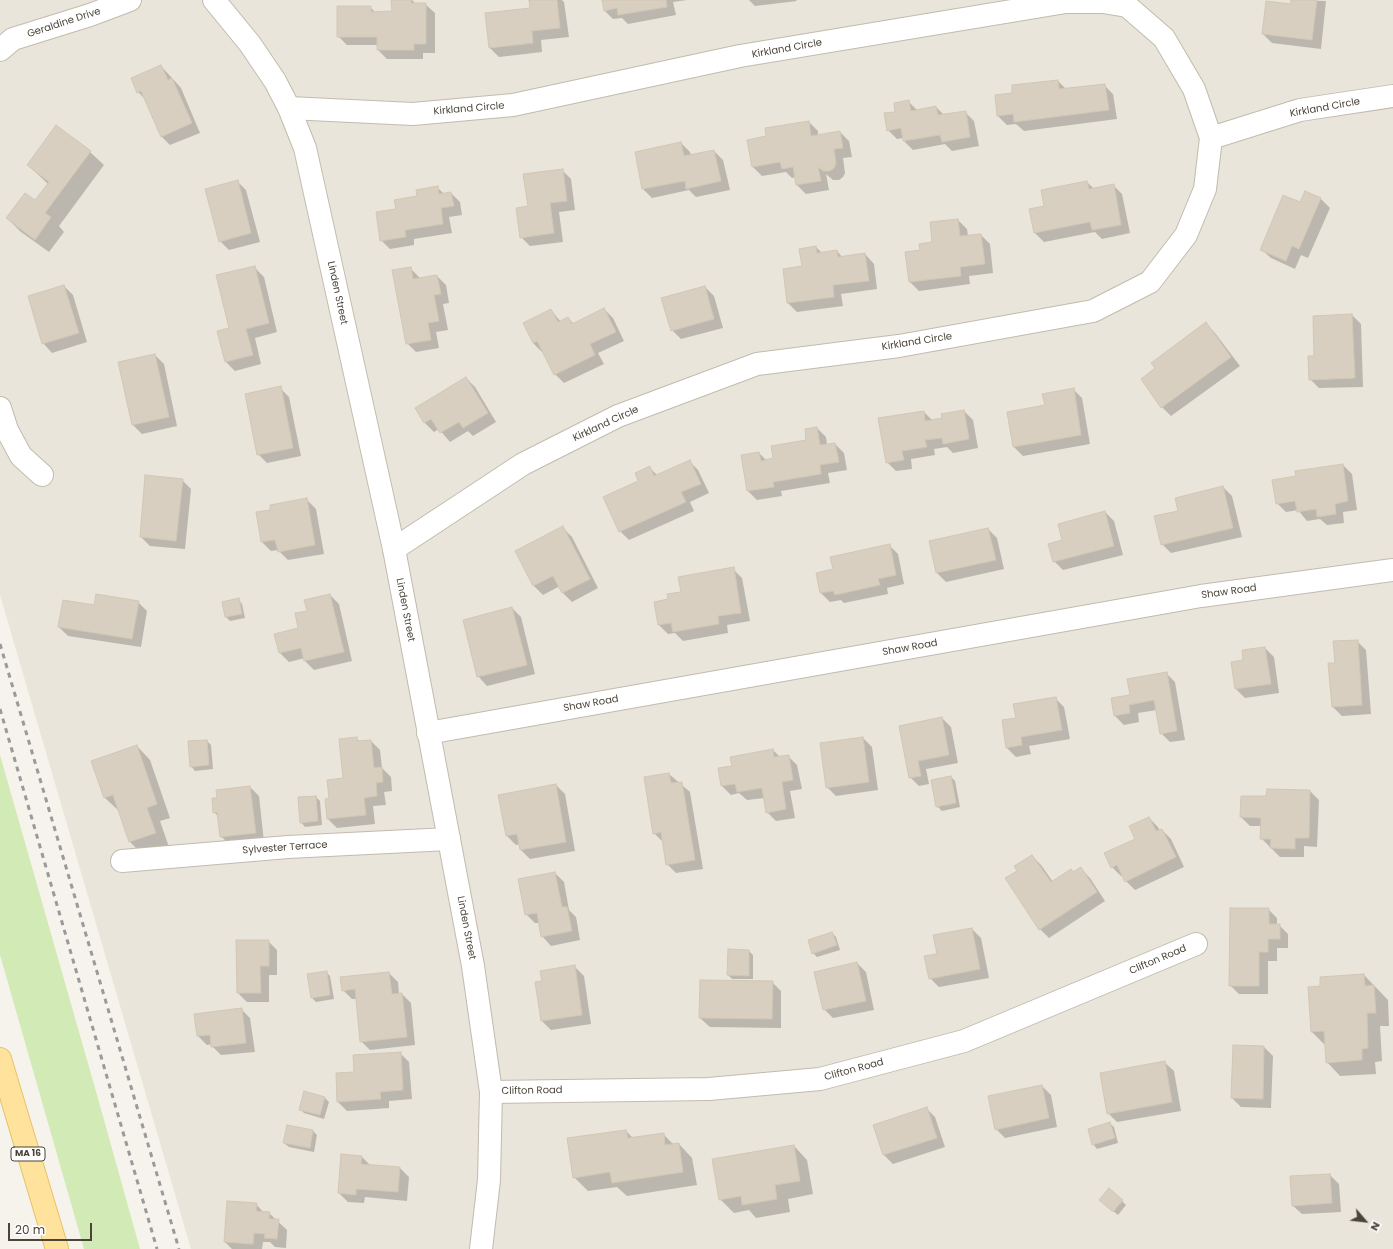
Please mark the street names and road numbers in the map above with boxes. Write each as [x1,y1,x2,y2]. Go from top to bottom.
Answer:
street label: Geraldine Drive [26,5,102,41]
street label: Kirkland Circle [751,37,823,61]
street label: Kirkland Circle [1289,96,1361,120]
street label: Kirkland Circle [433,100,505,118]
street label: Linden Street [324,260,350,326]
street label: Kirkland Circle [881,331,953,353]
street label: Kirkland Circle [571,404,641,444]
street label: Linden Street [393,577,417,643]
street label: Shaw Road [1200,582,1258,602]
street label: Shaw Road [881,637,939,659]
street label: Shaw Road [562,693,620,715]
street label: Sylvester Terrace [242,839,328,857]
street label: Linden Street [454,895,478,961]
street label: Clifton Road [1128,943,1188,977]
street label: Clifton Road [823,1056,885,1084]
street label: Clifton Road [501,1084,563,1098]
road number: MA 16 [11,1147,45,1161]

